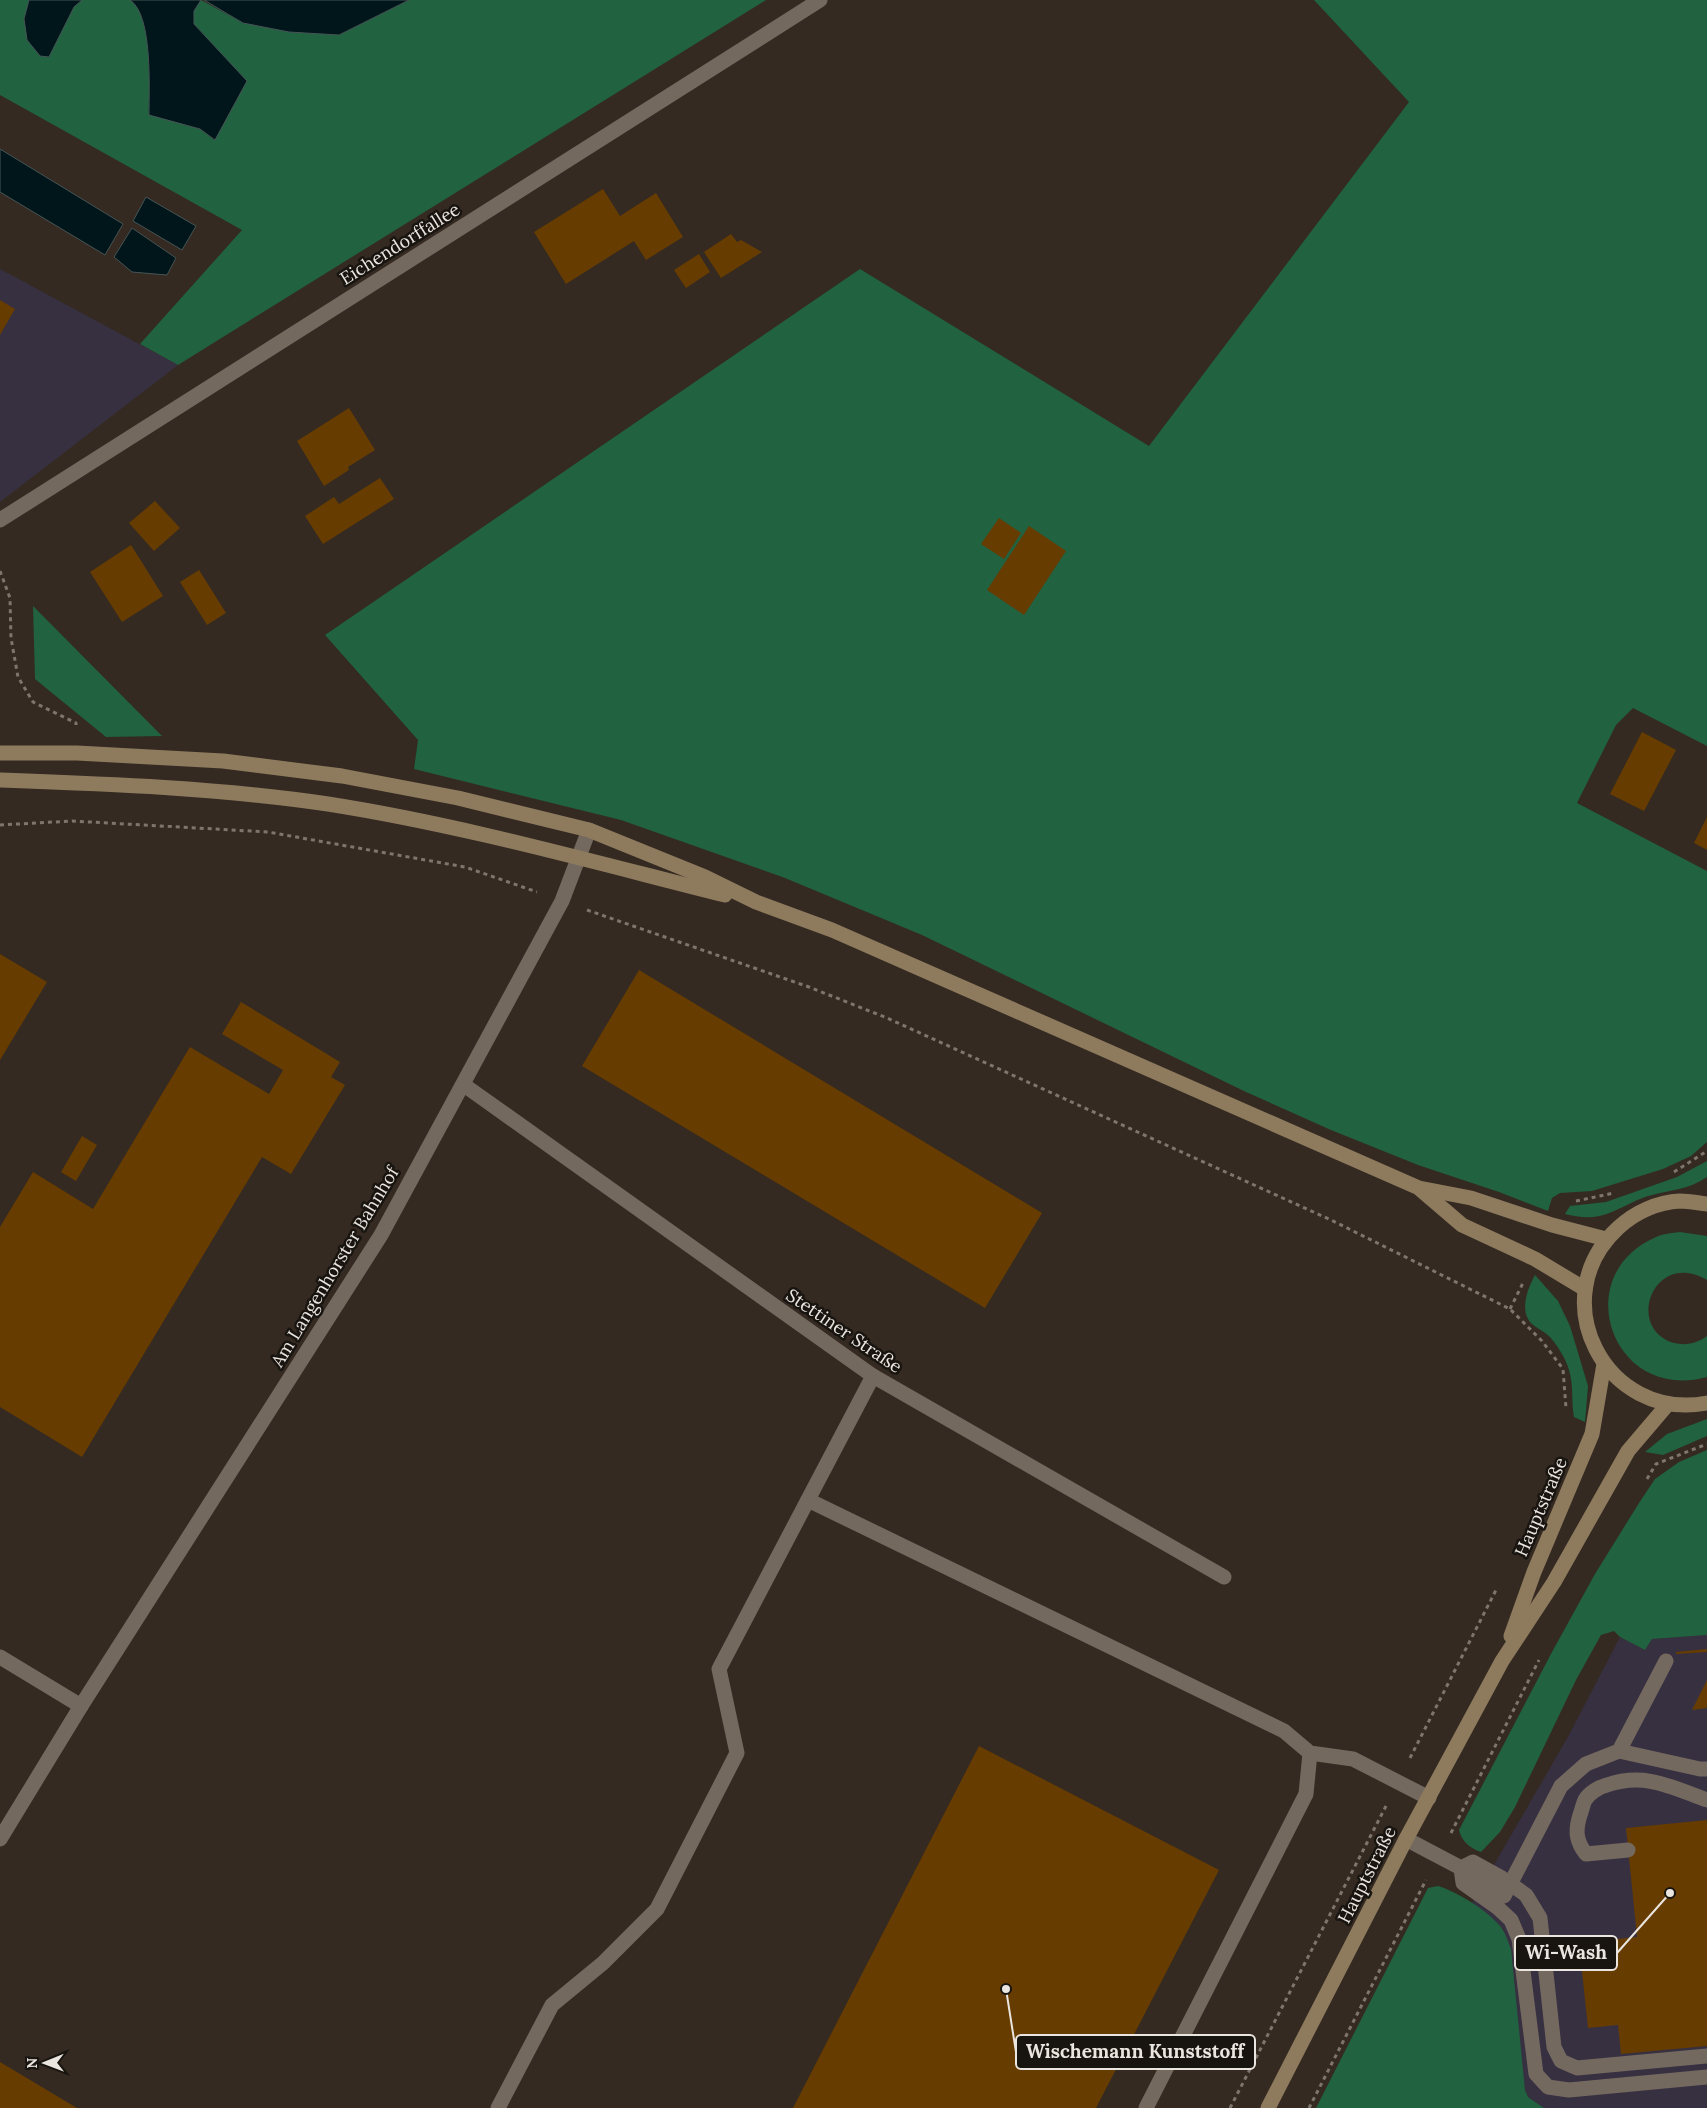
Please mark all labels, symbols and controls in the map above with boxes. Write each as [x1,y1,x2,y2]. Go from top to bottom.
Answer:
street label: Eichendorffallee [335,197,464,290]
street label: Am Langenhorster Bahnhof [265,1161,405,1372]
street label: Stettiner Straße [782,1283,907,1378]
street label: Hauptstraße [1509,1453,1572,1560]
street label: Hauptstraße [1332,1822,1401,1927]
callout: Wi-Wash [1515,1936,1617,1970]
text: Wi-Wash [1525,1940,1607,1964]
callout: Wischemann Kunststoff [1016,2035,1255,2069]
north arrow [20,2038,70,2088]
text: Wischemann Kunststoff [1026,2039,1246,2063]
text: N [23,2057,41,2069]

